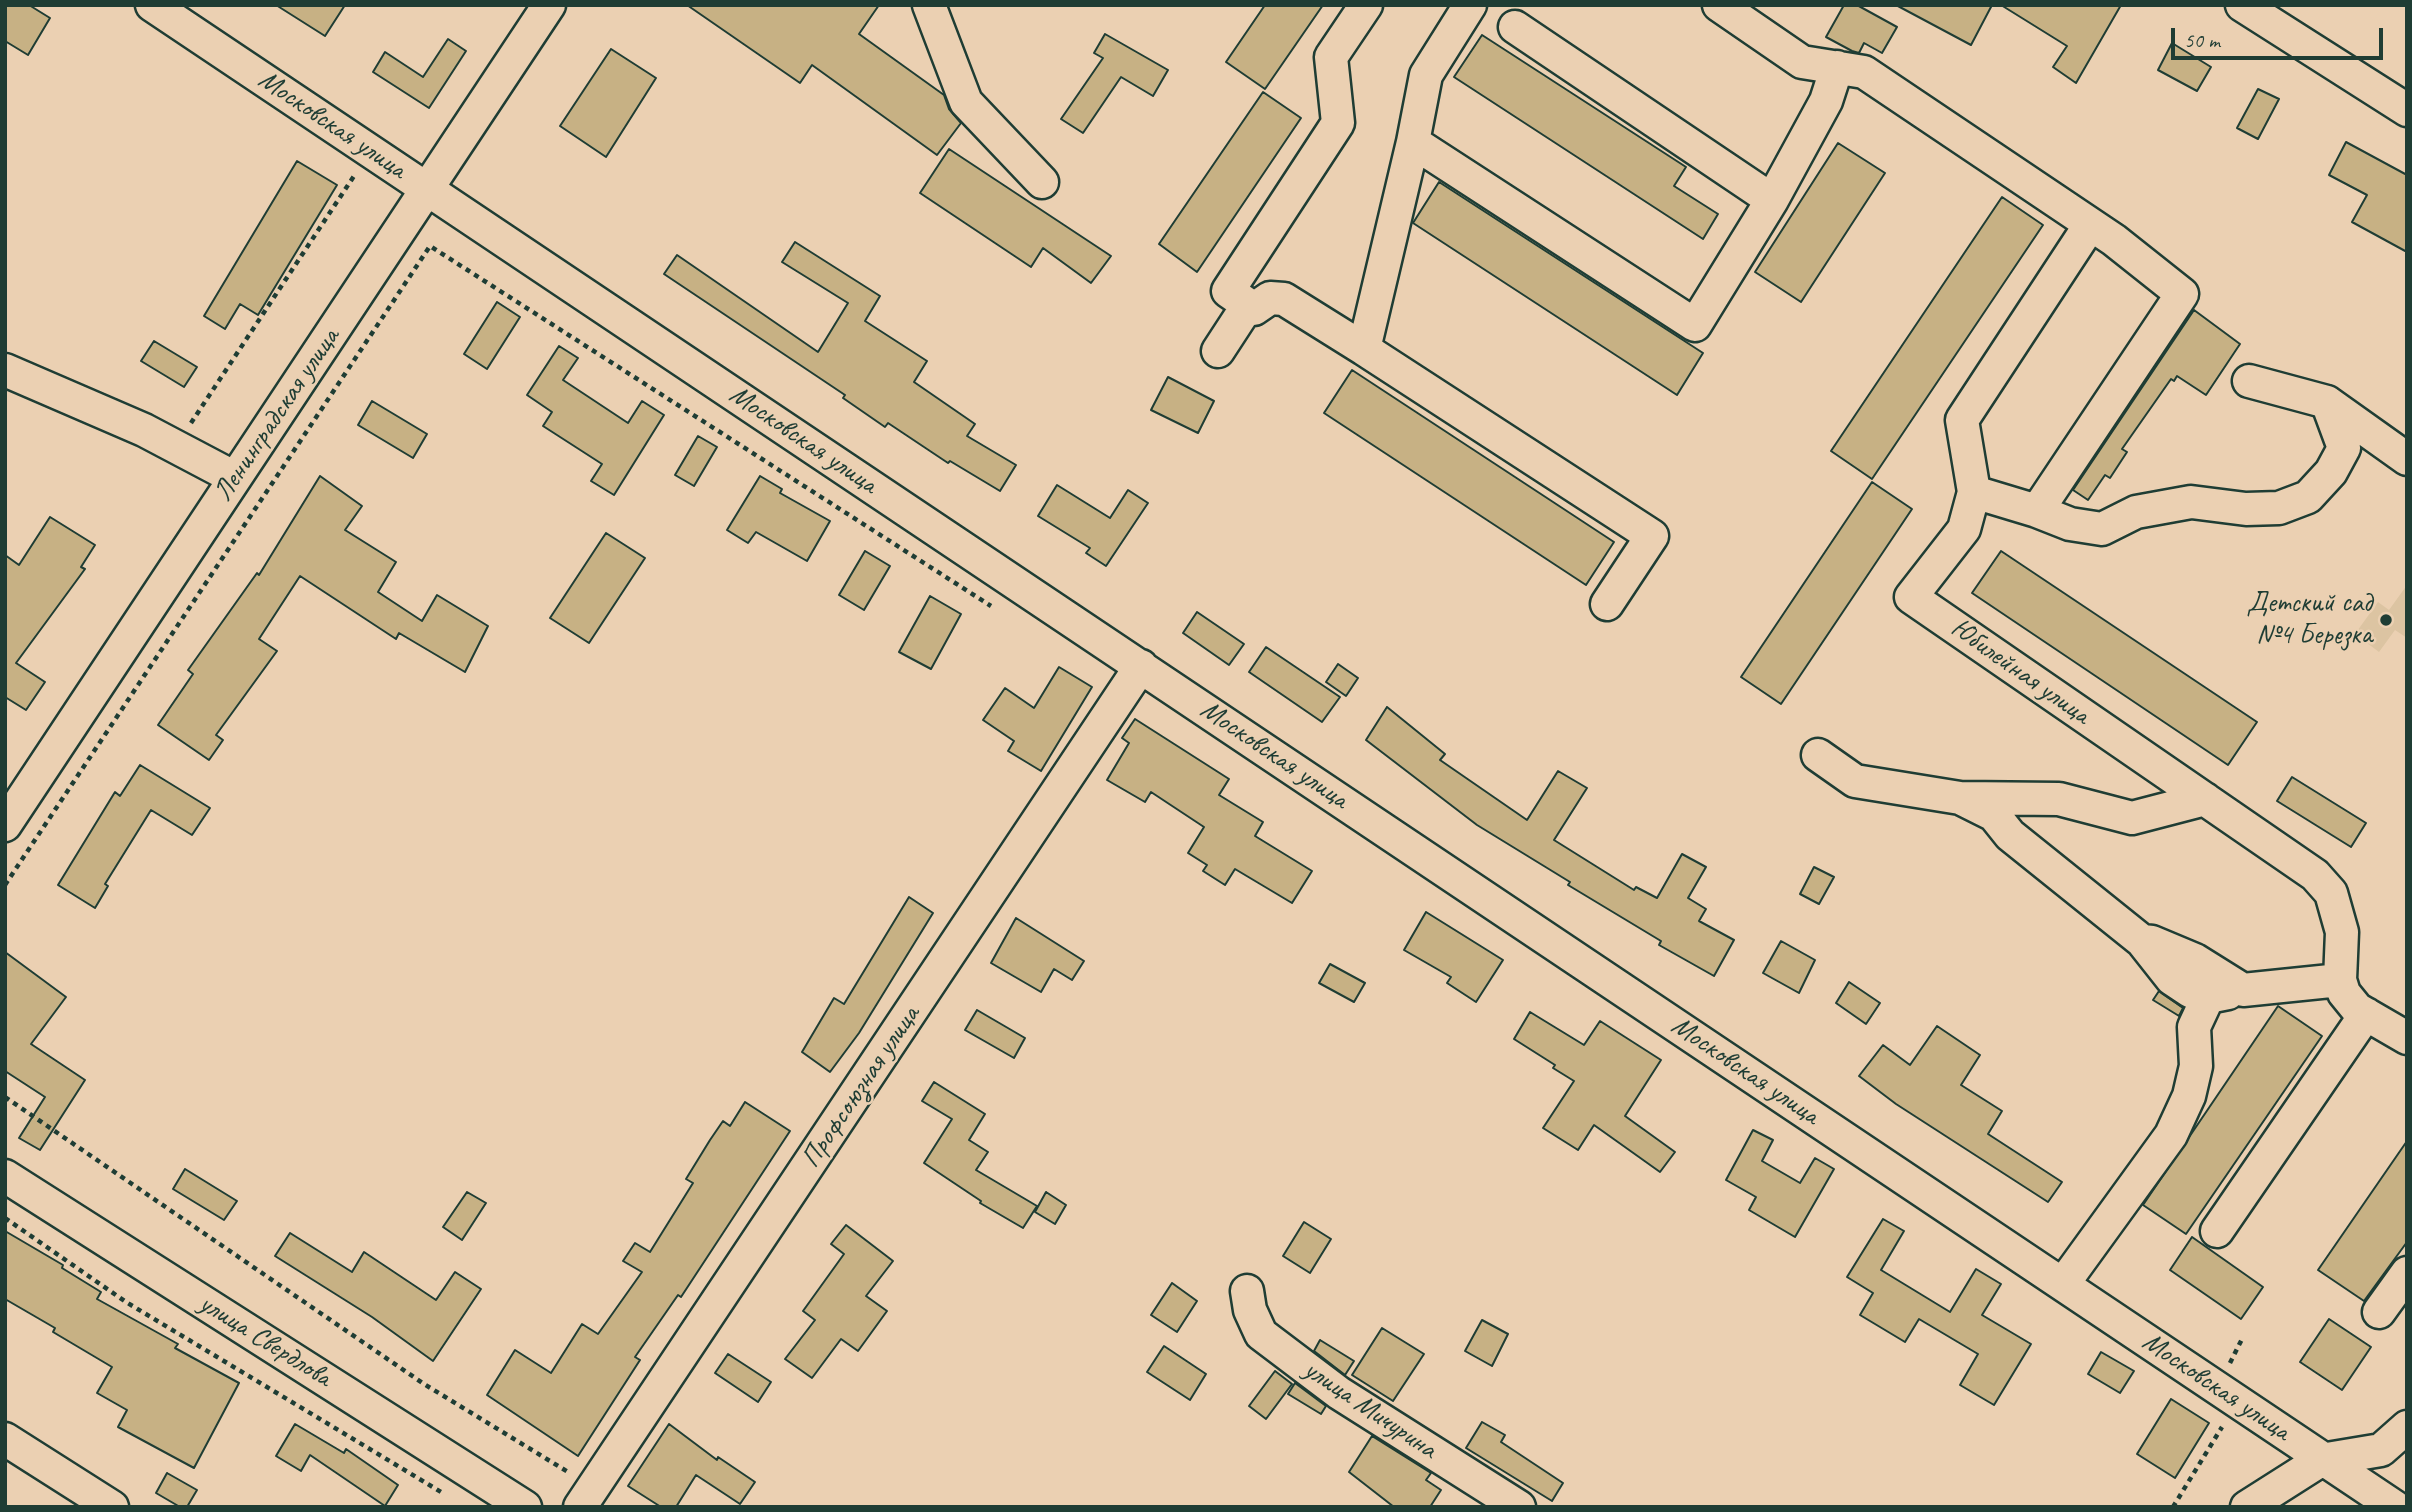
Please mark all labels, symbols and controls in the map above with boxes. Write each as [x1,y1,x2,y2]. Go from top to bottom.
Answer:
scale bar [2174,14,2386,58]
text: 50 m [2184,27,2220,53]
street label: Московская улица [252,63,412,187]
street label: Ленинградская улица [207,322,347,508]
street label: Московская улица [723,378,883,502]
place label: Детский сад №4 Березка [2246,587,2372,653]
street label: Юбилейная улица [1944,612,2096,732]
marker: Детский сад №4 Березка [2378,612,2394,628]
street label: Московская улица [1194,693,1354,817]
street label: Профсоюзная улица [794,1000,928,1174]
street label: Московская улица [1665,1009,1825,1133]
street label: улица Свердлова [193,1287,337,1395]
street label: Московская улица [2136,1325,2296,1449]
street label: улица Мичурина [1297,1353,1443,1467]

